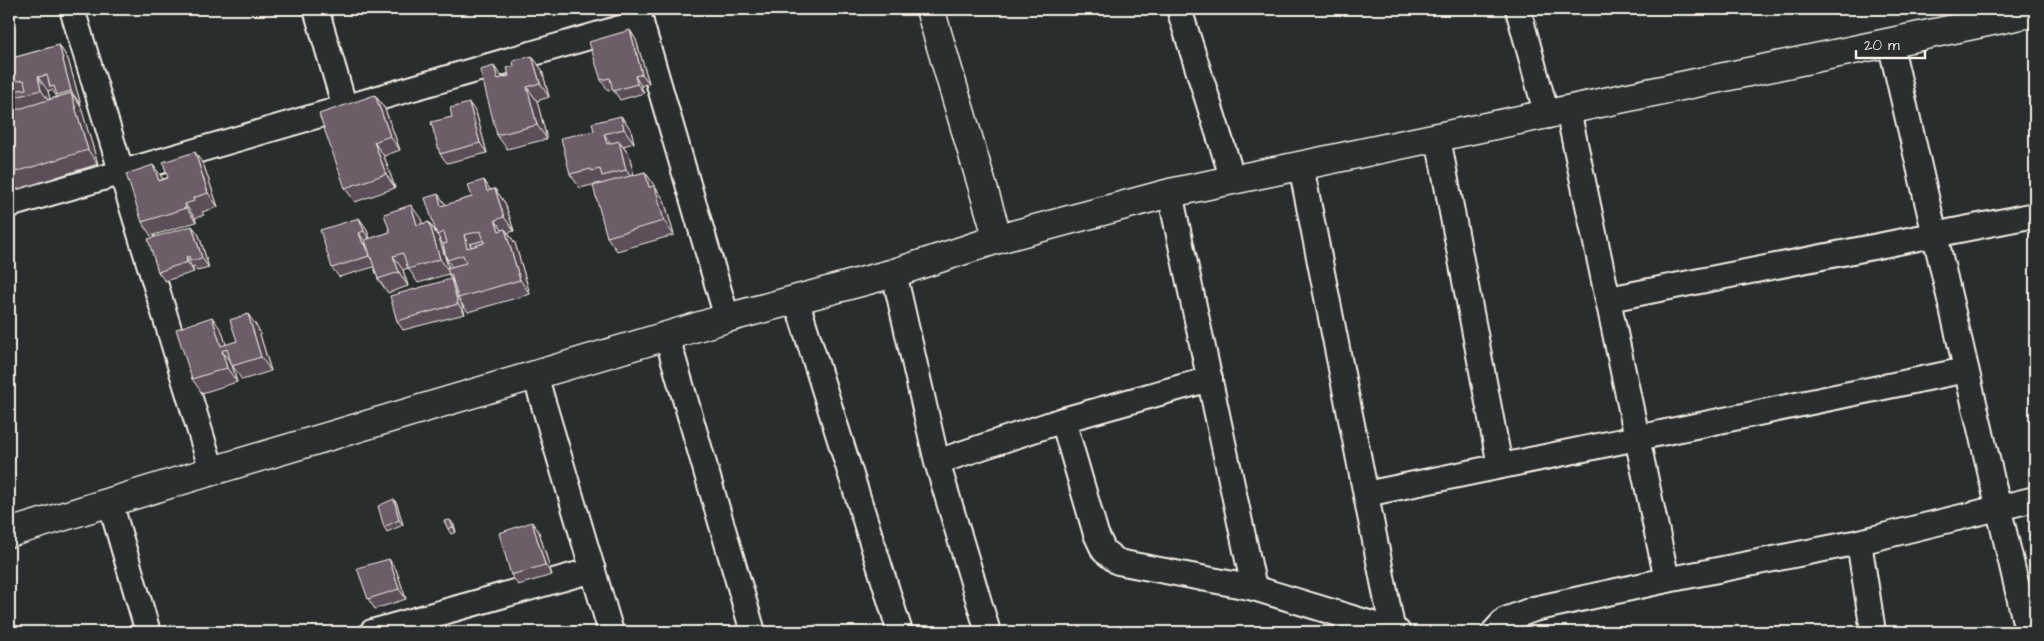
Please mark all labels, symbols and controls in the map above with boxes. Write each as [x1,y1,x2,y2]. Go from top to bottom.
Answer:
scale bar [1856,28,1925,60]
text: 20 m [1864,35,1900,56]

